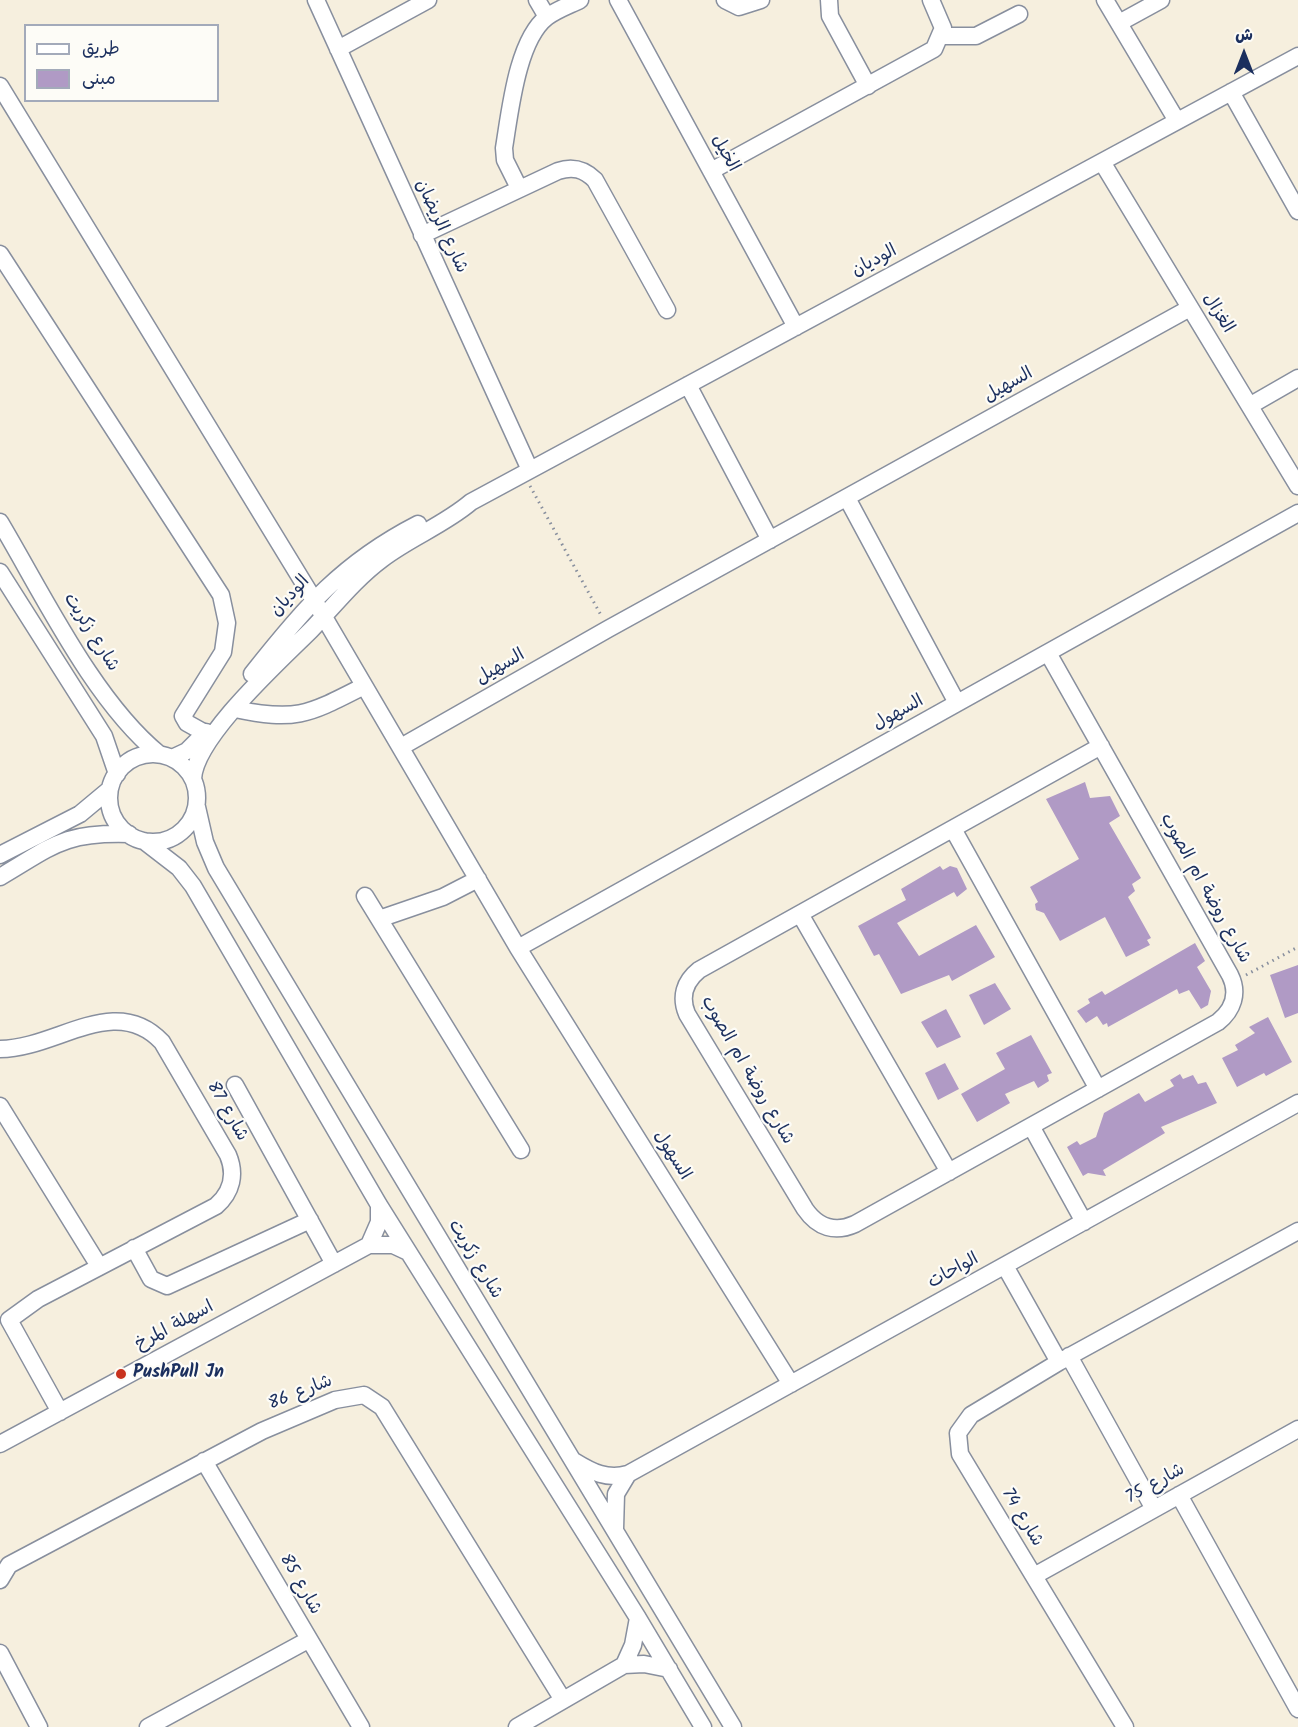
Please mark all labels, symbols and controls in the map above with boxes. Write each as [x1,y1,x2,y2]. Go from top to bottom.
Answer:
text: ش [1235,23,1253,48]
legend [24,24,219,102]
north arrow [1214,24,1274,84]
text: طريق [82,35,120,64]
text: مبنى [82,65,116,94]
street label: الخيل [705,132,743,176]
street label: شارع الريضان [409,177,471,277]
street label: الوديان [849,241,901,283]
street label: الغزال [1196,290,1238,338]
street label: السهيل [981,364,1037,408]
street label: الوديان [267,572,315,622]
street label: شارع زكريت [57,590,123,676]
street label: السهيل [473,645,529,691]
street label: السهول [870,691,928,737]
street label: شارع روضة ام الصوب [1154,810,1254,968]
street label: شارع روضة ام الصوب [695,993,797,1149]
street label: شارع 87 [200,1078,252,1146]
street label: السهول [647,1127,695,1185]
street label: شارع زكريت [442,1217,506,1303]
street label: الواحات [925,1249,983,1295]
street label: اسهلة المرخ [132,1297,218,1357]
place label: PushPull Jn [133,1363,224,1385]
marker: PushPull Jn [114,1367,128,1381]
street label: شارع 86 [266,1371,336,1417]
street label: شارع 75 [1123,1460,1189,1510]
street label: شارع 74 [995,1485,1047,1551]
street label: شارع 85 [273,1551,325,1619]

